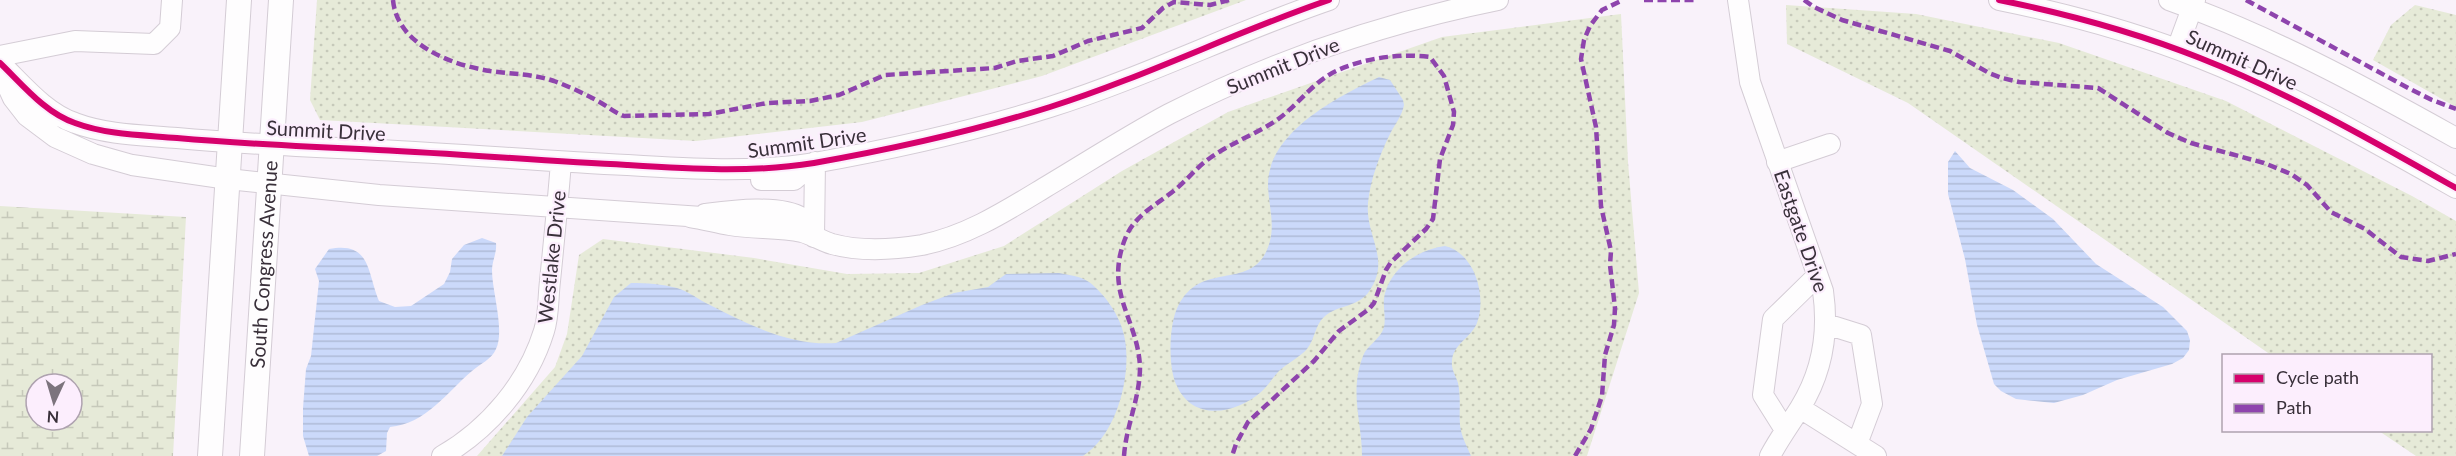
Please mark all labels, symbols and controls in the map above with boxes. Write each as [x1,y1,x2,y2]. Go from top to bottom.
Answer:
street label: Summit Drive [2183,24,2302,94]
street label: Summit Drive [1223,32,1343,99]
street label: Summit Drive [266,115,386,145]
street label: Summit Drive [746,122,868,162]
street label: South Congress Avenue [245,160,282,369]
street label: Eastgate Drive [1770,166,1834,295]
street label: Westlake Drive [532,189,570,325]
legend [2222,354,2432,432]
text: Cycle path [2276,366,2359,388]
north arrow [24,372,84,432]
text: Path [2276,396,2312,418]
text: N [46,408,60,427]

